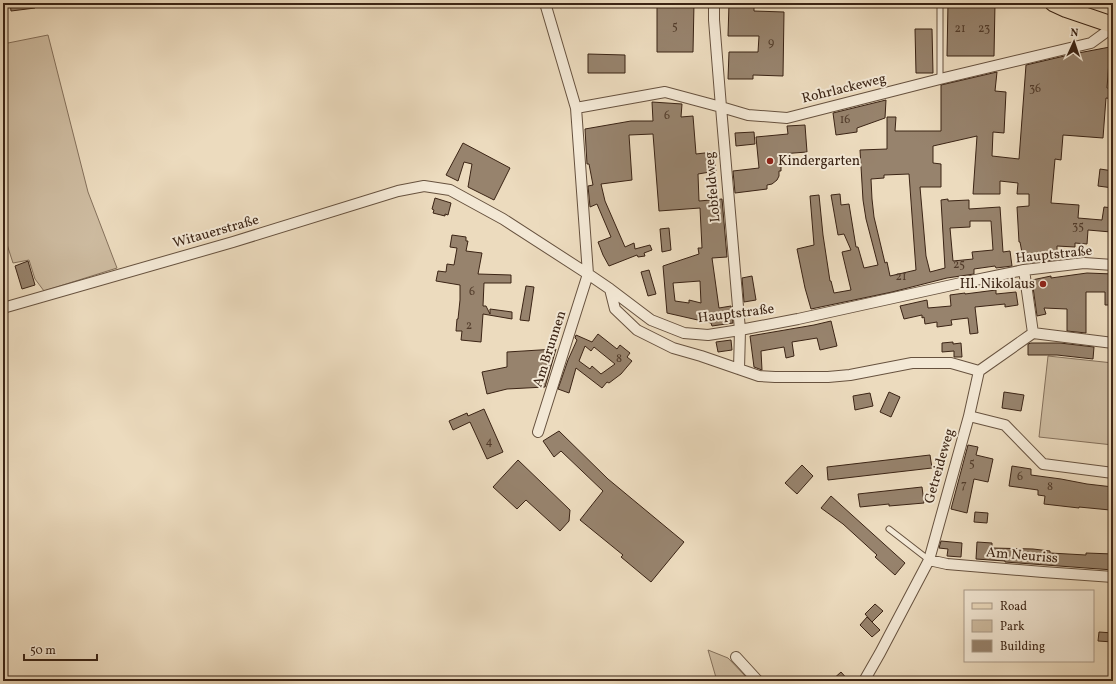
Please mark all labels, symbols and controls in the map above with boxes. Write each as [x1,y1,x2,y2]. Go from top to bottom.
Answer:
house number: 5 [672,19,678,35]
house number: 21 [954,21,966,37]
house number: 23 [978,21,990,37]
north arrow [1054,22,1094,62]
text: N [1070,26,1079,41]
house number: 9 [768,35,774,51]
street label: Rohrlackeweg [800,69,888,109]
house number: 36 [1029,81,1041,97]
house number: 6 [664,108,670,124]
house number: 16 [840,112,850,128]
street label: Lobfeldweg [700,151,726,223]
place label: Kindergarten [778,152,860,171]
marker: Kindergarten [765,156,775,166]
street label: Witauerstraße [171,211,262,253]
house number: 35 [1072,219,1084,235]
street label: Hauptstraße [1015,241,1094,268]
house number: 25 [953,257,965,273]
house number: 21 [895,269,907,285]
place label: Hl. Nikolaus [960,275,1035,294]
marker: Hl. Nikolaus [1038,279,1048,289]
house number: 6 [469,284,475,300]
street label: Hauptstraße [697,300,776,328]
street label: Am Brunnen [529,308,571,390]
house number: 2 [466,318,472,334]
house number: 8 [616,351,622,367]
street label: Getreideweg [920,426,960,506]
house number: 4 [485,434,493,450]
house number: 5 [969,456,975,472]
house number: 6 [1017,469,1023,485]
house number: 7 [961,477,967,493]
house number: 8 [1047,479,1053,495]
street label: Am Neuriss [985,543,1059,569]
legend [964,590,1094,662]
text: Road [1000,599,1027,615]
text: Park [1000,619,1025,635]
scale bar [24,636,97,662]
text: Building [1000,639,1045,655]
text: 50 m [30,643,56,659]

